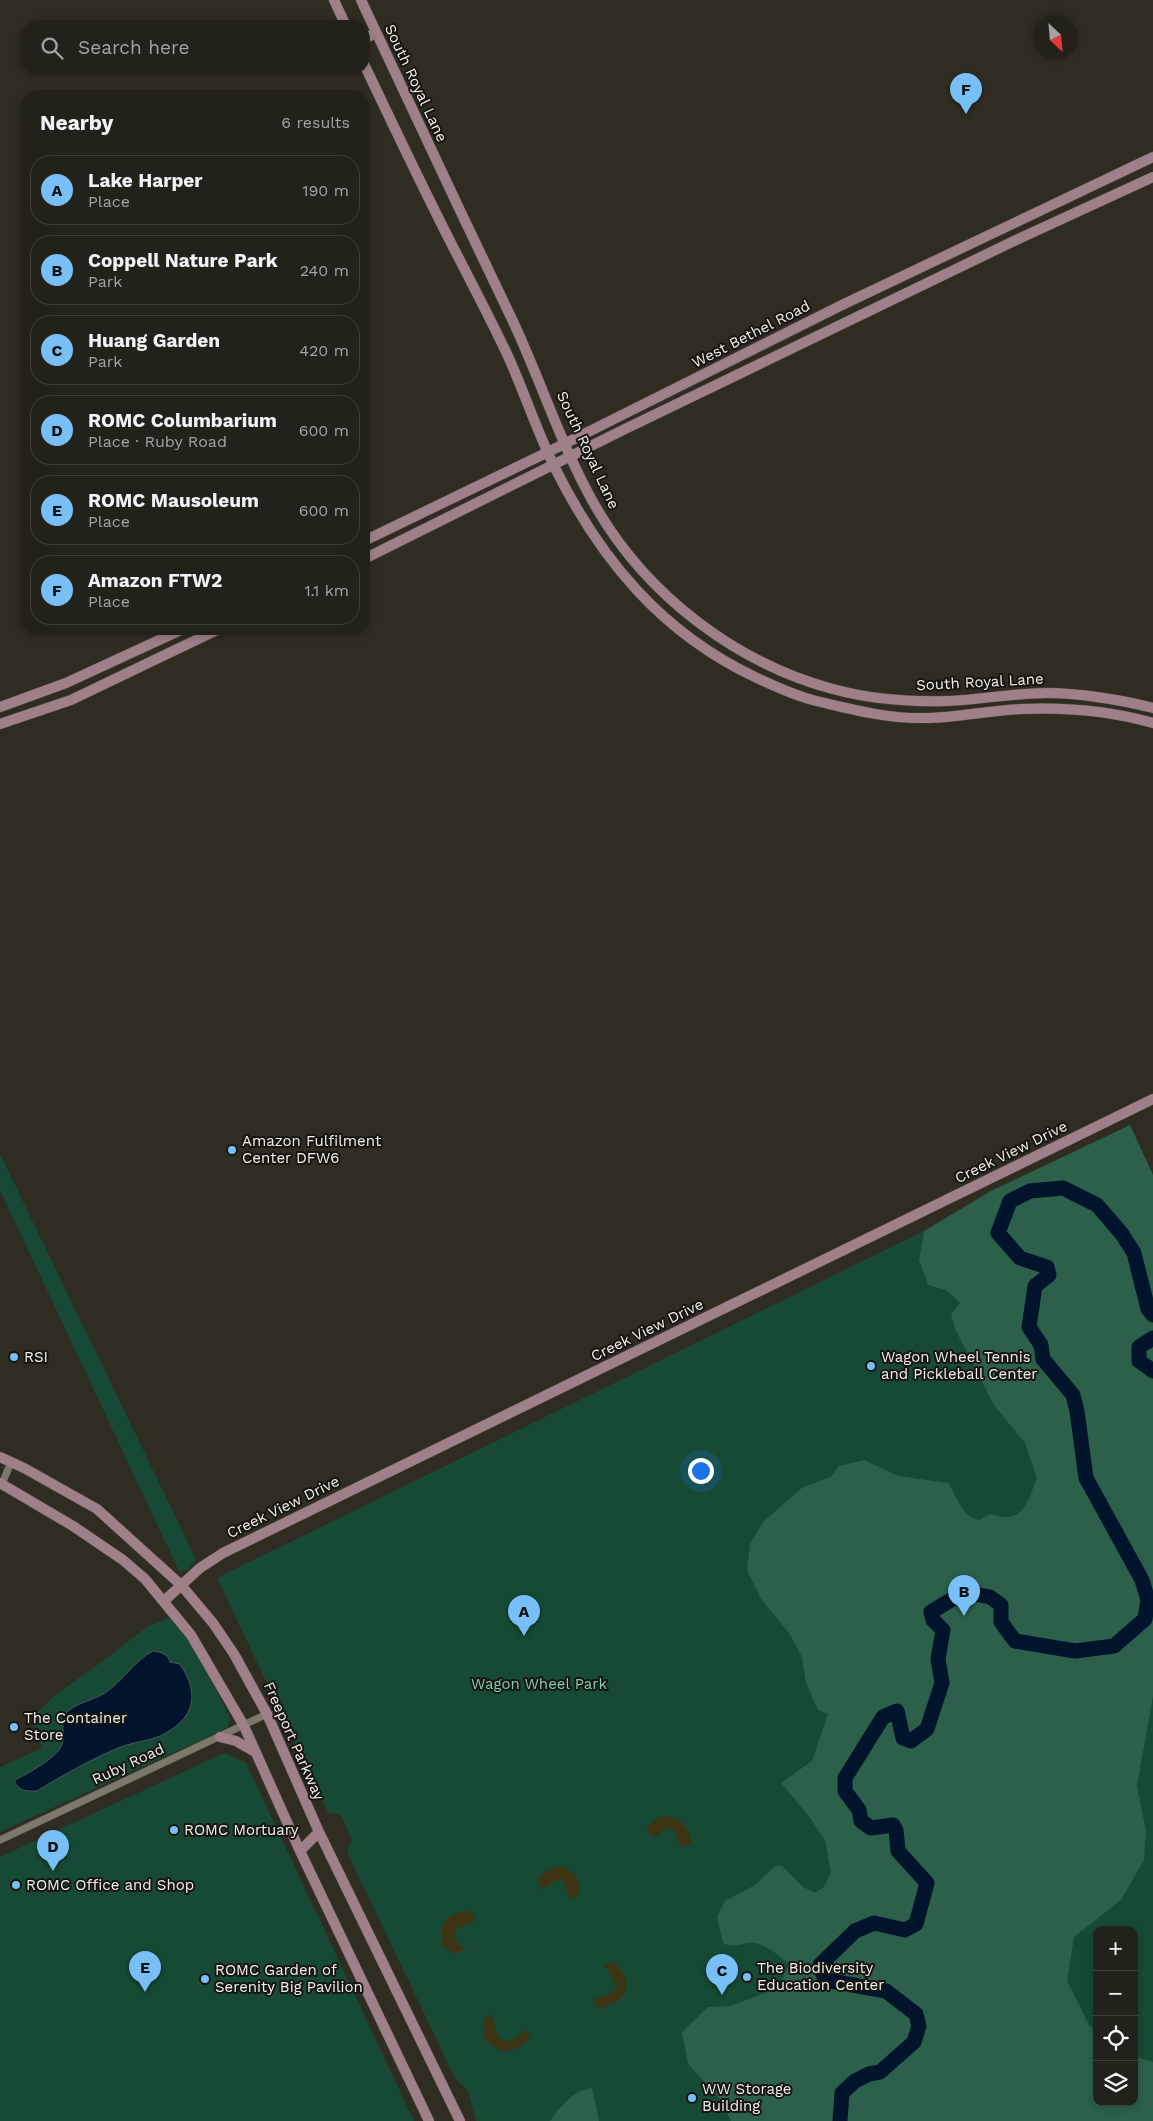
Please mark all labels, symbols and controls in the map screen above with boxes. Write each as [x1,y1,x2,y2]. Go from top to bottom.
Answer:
north arrow [1033,15,1078,60]
search box [20,20,370,75]
street label: South Royal Lane [381,21,451,145]
icon: search [38,34,66,62]
text: Search here [78,36,189,59]
pin: F [950,73,982,114]
text: Nearby [40,110,113,135]
text: 6 results [281,113,350,132]
text: Lake Harper [88,169,203,192]
text: A [52,181,62,200]
text: 190 m [302,181,349,200]
text: Place [88,192,130,211]
text: Coppell Nature Park [88,249,278,272]
text: B [52,261,62,280]
text: 240 m [300,261,349,280]
text: Park [88,272,122,291]
street label: West Bethel Road [689,296,813,372]
text: Huang Garden [88,329,220,352]
text: C [52,341,62,360]
text: 420 m [299,341,349,360]
text: Park [88,352,122,371]
street label: South Royal Lane [553,388,623,512]
text: ROMC Columbarium [88,409,277,432]
text: D [51,421,63,440]
text: 600 m [299,421,349,440]
text: Place · Ruby Road [88,432,227,451]
text: ROMC Mausoleum [88,489,259,512]
text: E [52,501,62,520]
text: 600 m [299,501,349,520]
text: Place [88,512,130,531]
text: Amazon FTW2 [88,569,222,592]
text: F [52,581,62,600]
text: 1.1 km [304,581,349,600]
text: Place [88,592,130,611]
street label: South Royal Lane [916,670,1044,694]
street label: Creek View Drive [952,1117,1070,1187]
place label: Amazon Fulfilment Center DFW6 [242,1132,382,1167]
marker: Amazon Fulfilment Center DFW6 [226,1144,238,1156]
street label: Creek View Drive [588,1295,706,1365]
place label: RSI [24,1348,48,1366]
place label: Wagon Wheel Tennis and Pickleball Center [881,1348,1037,1383]
marker: RSI [8,1351,20,1363]
marker: Wagon Wheel Tennis and Pickleball Center [865,1360,877,1372]
your location [688,1458,714,1484]
street label: Creek View Drive [224,1472,342,1542]
pin: B [948,1575,980,1616]
pin: A [508,1595,540,1636]
park label: Wagon Wheel Park [471,1675,607,1693]
street label: Freeport Parkway [260,1679,328,1803]
place label: The Container Store [24,1709,127,1744]
marker: The Container Store [8,1721,20,1733]
street label: Ruby Road [89,1739,167,1789]
place label: ROMC Mortuary [184,1821,299,1839]
marker: ROMC Mortuary [168,1824,180,1836]
pin: D [37,1830,69,1871]
place label: ROMC Office and Shop [26,1876,194,1894]
marker: ROMC Office and Shop [10,1879,22,1891]
map controls [1093,1926,1138,2106]
button: + [1093,1926,1138,1971]
pin: E [129,1951,161,1992]
pin: C [706,1954,738,1995]
place label: The Biodiversity Education Center [757,1959,884,1994]
place label: ROMC Garden of Serenity Big Pavilion [215,1961,363,1996]
marker: The Biodiversity Education Center [741,1971,753,1983]
button: − [1093,1971,1138,2016]
marker: ROMC Garden of Serenity Big Pavilion [199,1973,211,1985]
button: locate [1093,2016,1138,2061]
button: layers [1093,2061,1138,2106]
place label: WW Storage Building [702,2080,792,2115]
marker: WW Storage Building [686,2092,698,2104]

